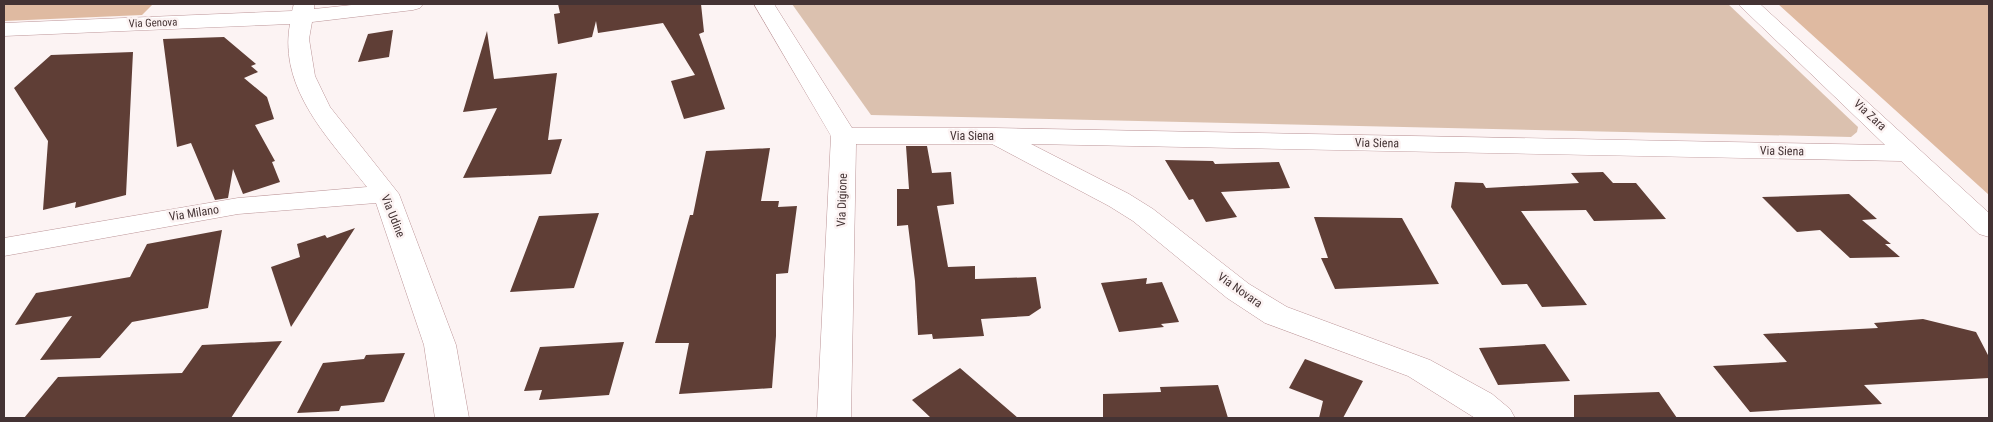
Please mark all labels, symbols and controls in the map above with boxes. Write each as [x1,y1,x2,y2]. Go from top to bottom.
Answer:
street label: Via Genova [128,16,178,30]
street label: Via Zara [1851,97,1889,134]
street label: Via Siena [950,129,994,143]
street label: Via Siena [1355,136,1399,150]
street label: Via Siena [1760,144,1804,158]
street label: Via Digione [834,173,850,227]
street label: Via Udine [378,193,408,240]
street label: Via Milano [168,202,220,224]
street label: Via Novara [1215,270,1265,311]

